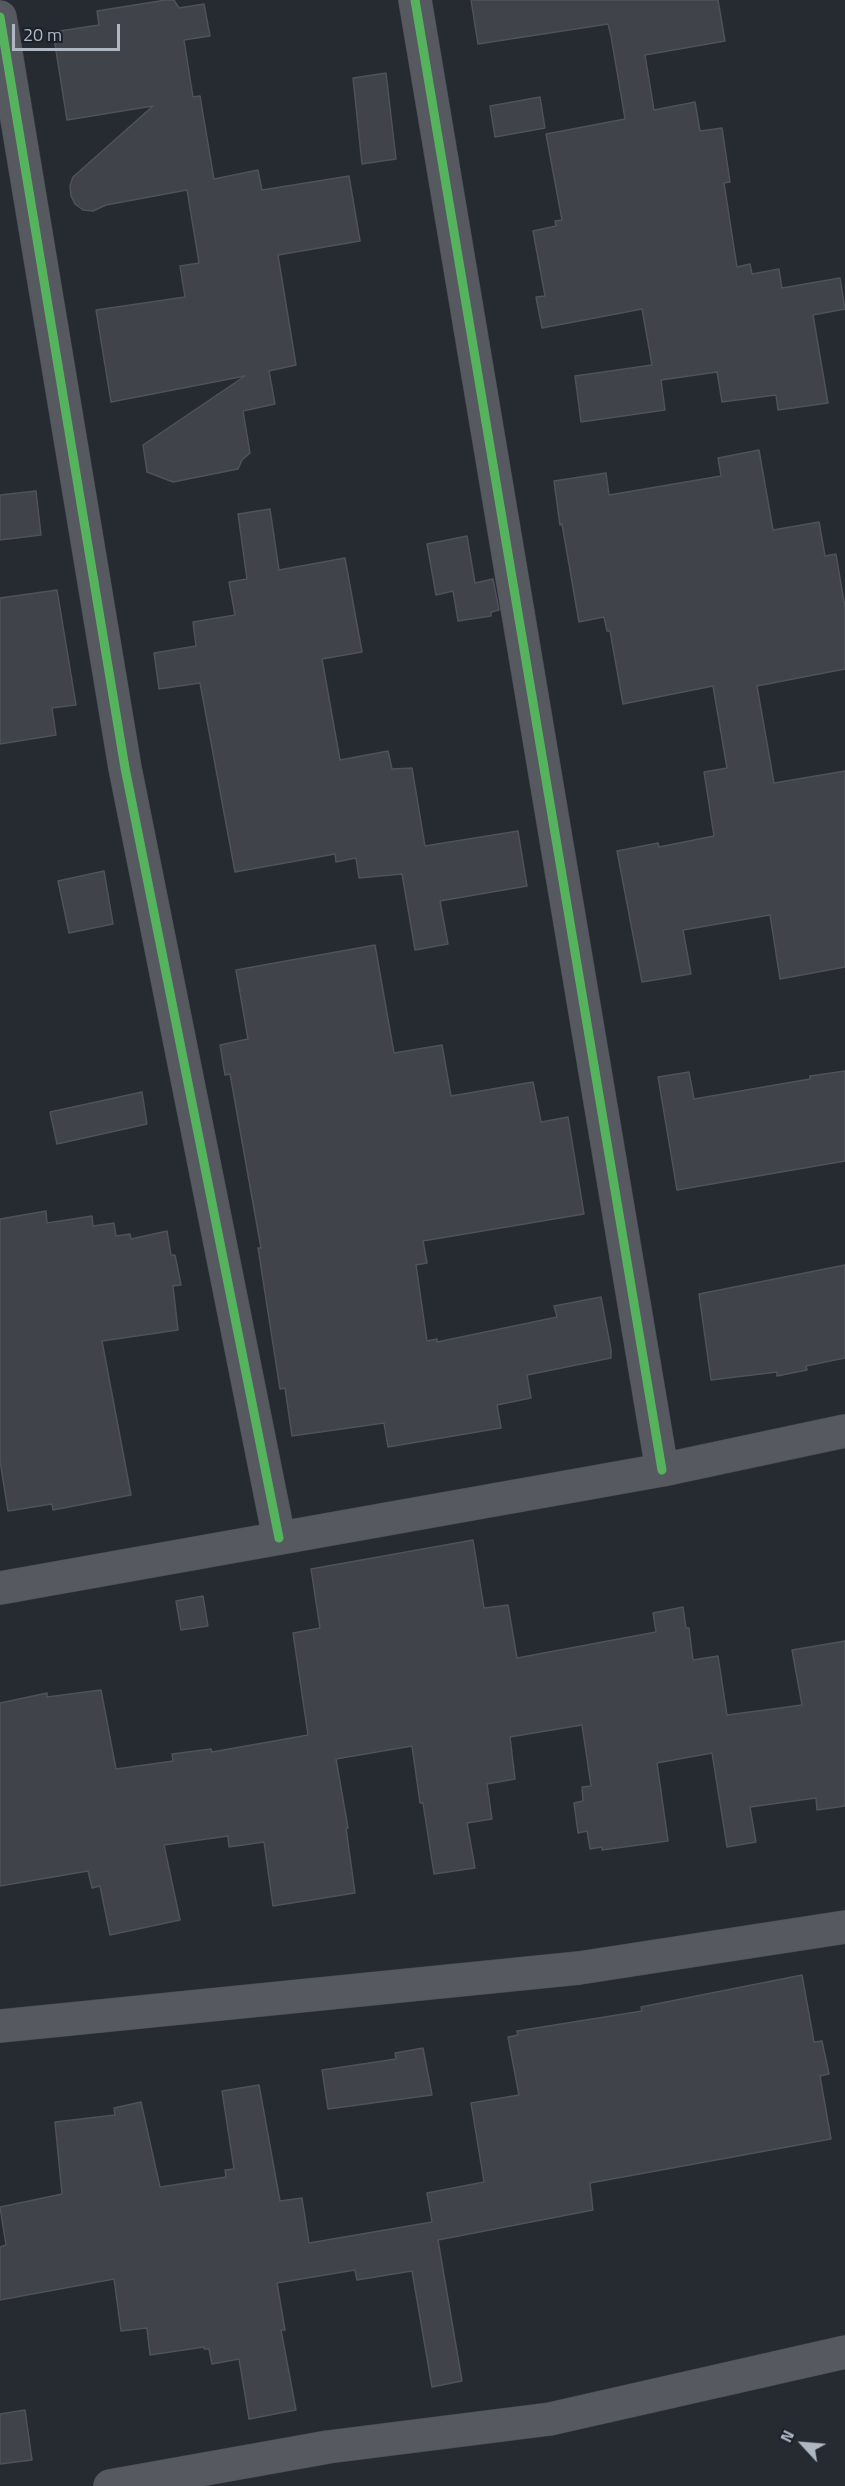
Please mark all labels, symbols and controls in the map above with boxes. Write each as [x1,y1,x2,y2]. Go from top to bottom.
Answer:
scale bar [15,12,123,50]
text: 20 m [23,21,62,48]
north arrow [773,2414,833,2474]
text: N [774,2426,800,2446]

